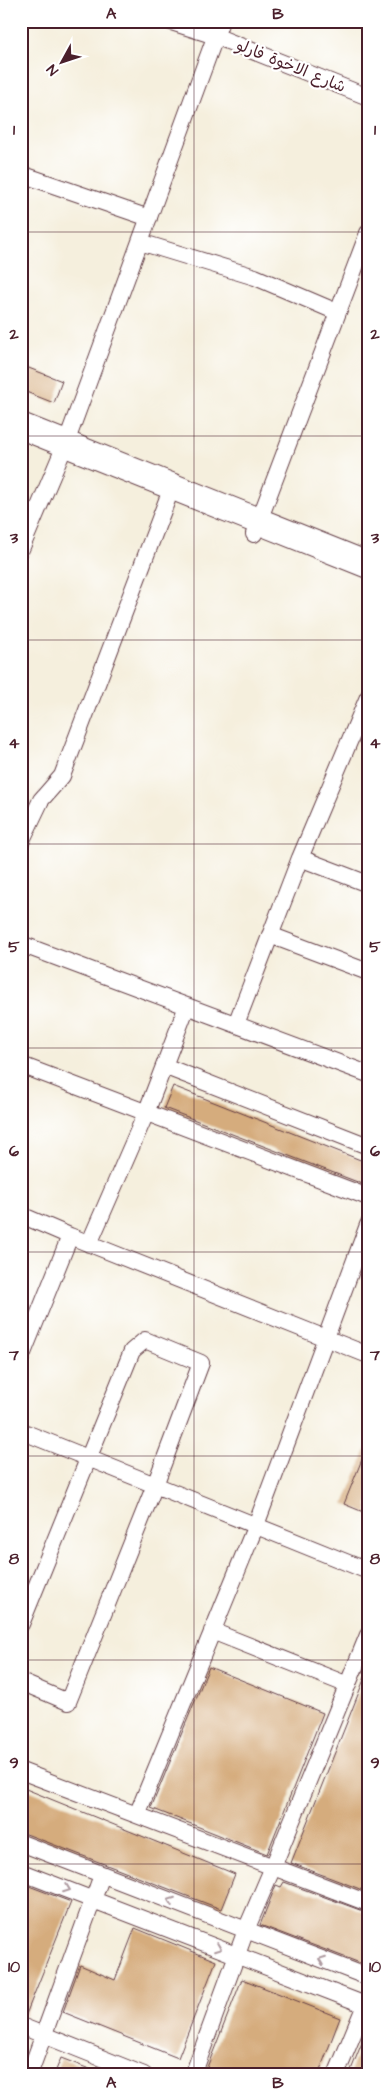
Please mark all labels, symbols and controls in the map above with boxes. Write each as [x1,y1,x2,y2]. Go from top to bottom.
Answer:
text: A [106,3,117,25]
text: B [272,3,284,25]
street label: شارع الاخوة فارلو [232,34,349,98]
north arrow [38,38,88,88]
text: N [42,60,63,80]
text: 1 [13,119,16,141]
text: 1 [374,119,377,141]
text: 2 [8,323,19,345]
text: 2 [369,323,380,345]
text: 3 [9,527,19,549]
text: 3 [370,527,380,549]
text: 4 [9,732,20,754]
text: 4 [370,732,381,754]
text: 5 [8,936,20,958]
text: 5 [369,936,381,958]
text: 6 [9,1140,19,1162]
text: 6 [370,1140,380,1162]
text: 7 [8,1344,19,1366]
text: 7 [369,1344,380,1366]
text: 8 [9,1548,20,1570]
text: 8 [370,1548,381,1570]
text: 9 [9,1752,19,1774]
text: 9 [370,1752,380,1774]
one-way arrow [62,1883,71,1894]
one-way arrow [167,1897,176,1907]
one-way arrow [213,1942,222,1952]
text: 10 [8,1956,20,1978]
one-way arrow [318,1956,327,1966]
text: 10 [369,1956,381,1978]
text: A [106,2072,117,2094]
text: B [272,2072,284,2094]

